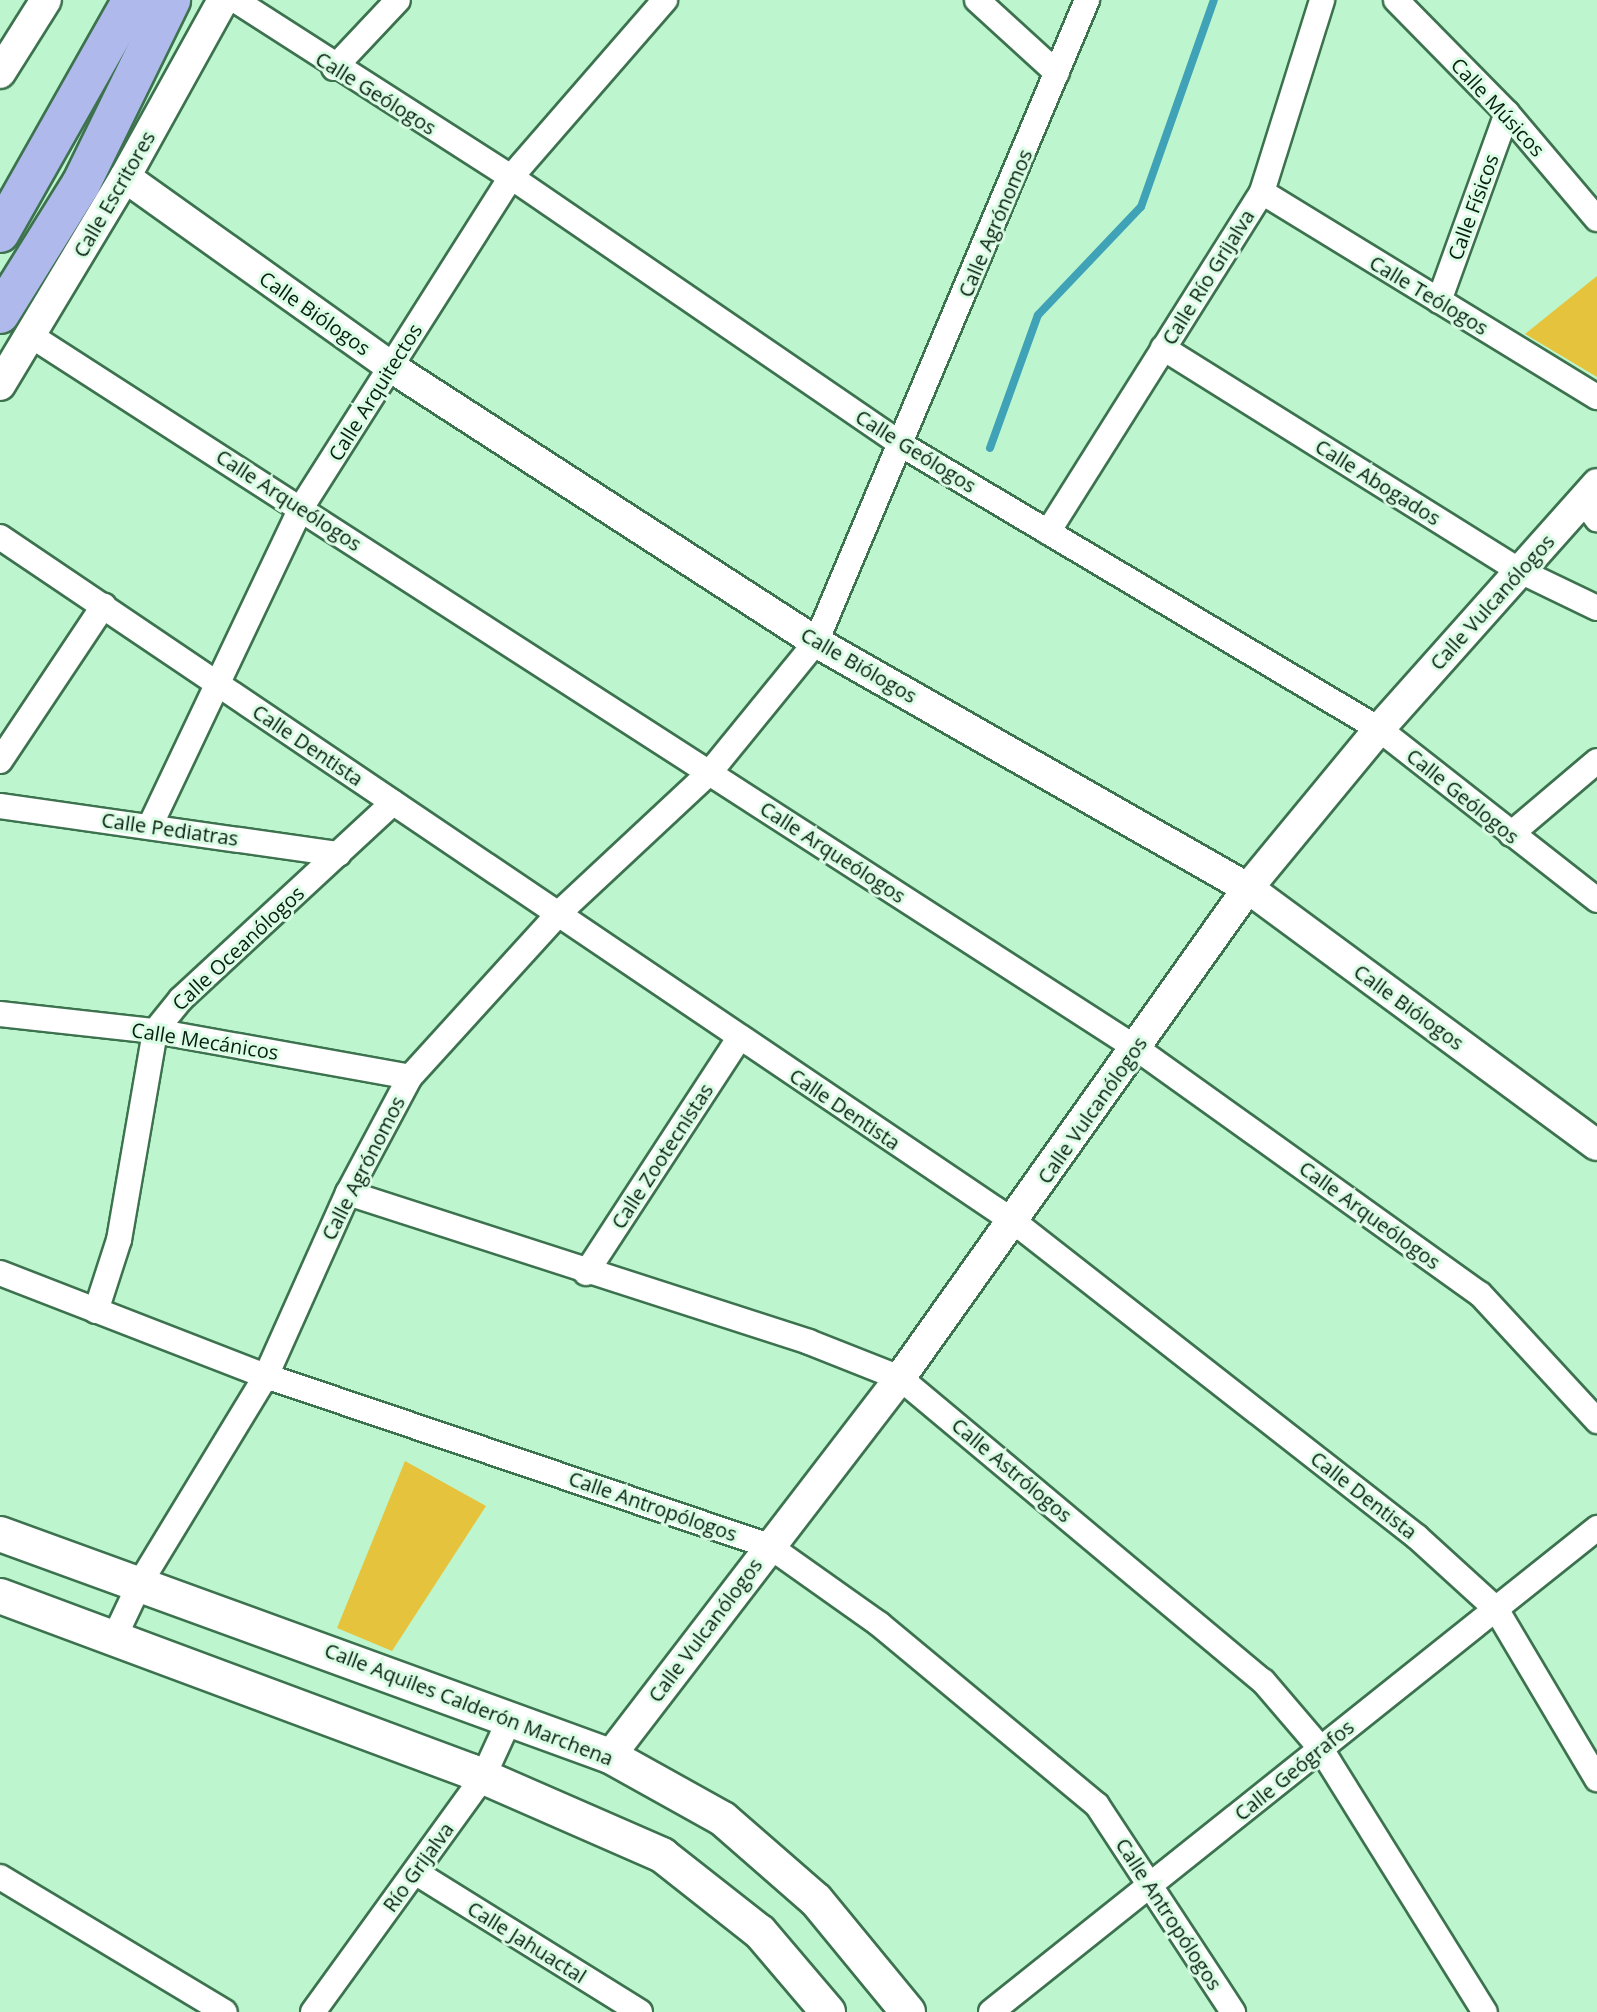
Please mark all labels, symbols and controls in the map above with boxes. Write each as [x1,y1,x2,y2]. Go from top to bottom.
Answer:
street label: Calle Geólogos [311,46,441,140]
street label: Calle Músicos [1446,53,1550,161]
street label: Calle Escritores [68,127,160,261]
street label: Calle Agrónomos [953,145,1037,301]
street label: Calle Físicos [1443,151,1503,263]
street label: Calle Río Grijalva [1157,205,1259,349]
street label: Calle Teólogos [1365,250,1493,340]
street label: Calle Biólogos [255,266,375,360]
street label: Calle Arquitectos [323,319,427,465]
street label: Calle Geólogos [851,404,981,498]
street label: Calle Abogados [1311,434,1445,530]
street label: Calle Arqueólogos [212,444,366,556]
street label: Calle Vulcanólogos [1425,529,1559,675]
street label: Calle Biólogos [797,622,921,708]
street label: Calle Dentista [248,699,368,791]
street label: Calle Geólogos [1402,743,1524,849]
street label: Calle Arqueólogos [756,796,910,908]
street label: Calle Pediatras [100,808,240,850]
street label: Calle Oceanólogos [167,881,309,1015]
street label: Calle Biólogos [1349,959,1469,1055]
street label: Calle Mecánicos [130,1018,280,1064]
street label: Calle Vulcanólogos [1032,1032,1152,1188]
street label: Calle Dentista [785,1063,905,1155]
street label: Calle Zootecnistas [606,1079,718,1233]
street label: Calle Agrónomos [316,1092,410,1244]
street label: Calle Arqueólogos [1295,1156,1445,1274]
street label: Calle Astrólogos [947,1413,1077,1527]
street label: Calle Dentista [1306,1446,1422,1544]
street label: Calle Antropólogos [566,1466,740,1546]
street label: Calle Vulcanólogos [643,1553,767,1707]
street label: Calle Aquiles Calderón Marchena [321,1638,617,1770]
street label: Calle Geógrafos [1230,1715,1358,1825]
street label: Río Grijalva [378,1818,458,1916]
street label: Calle Antropólogos [1111,1834,1227,1994]
street label: Calle Jahuactal [463,1896,591,1988]

